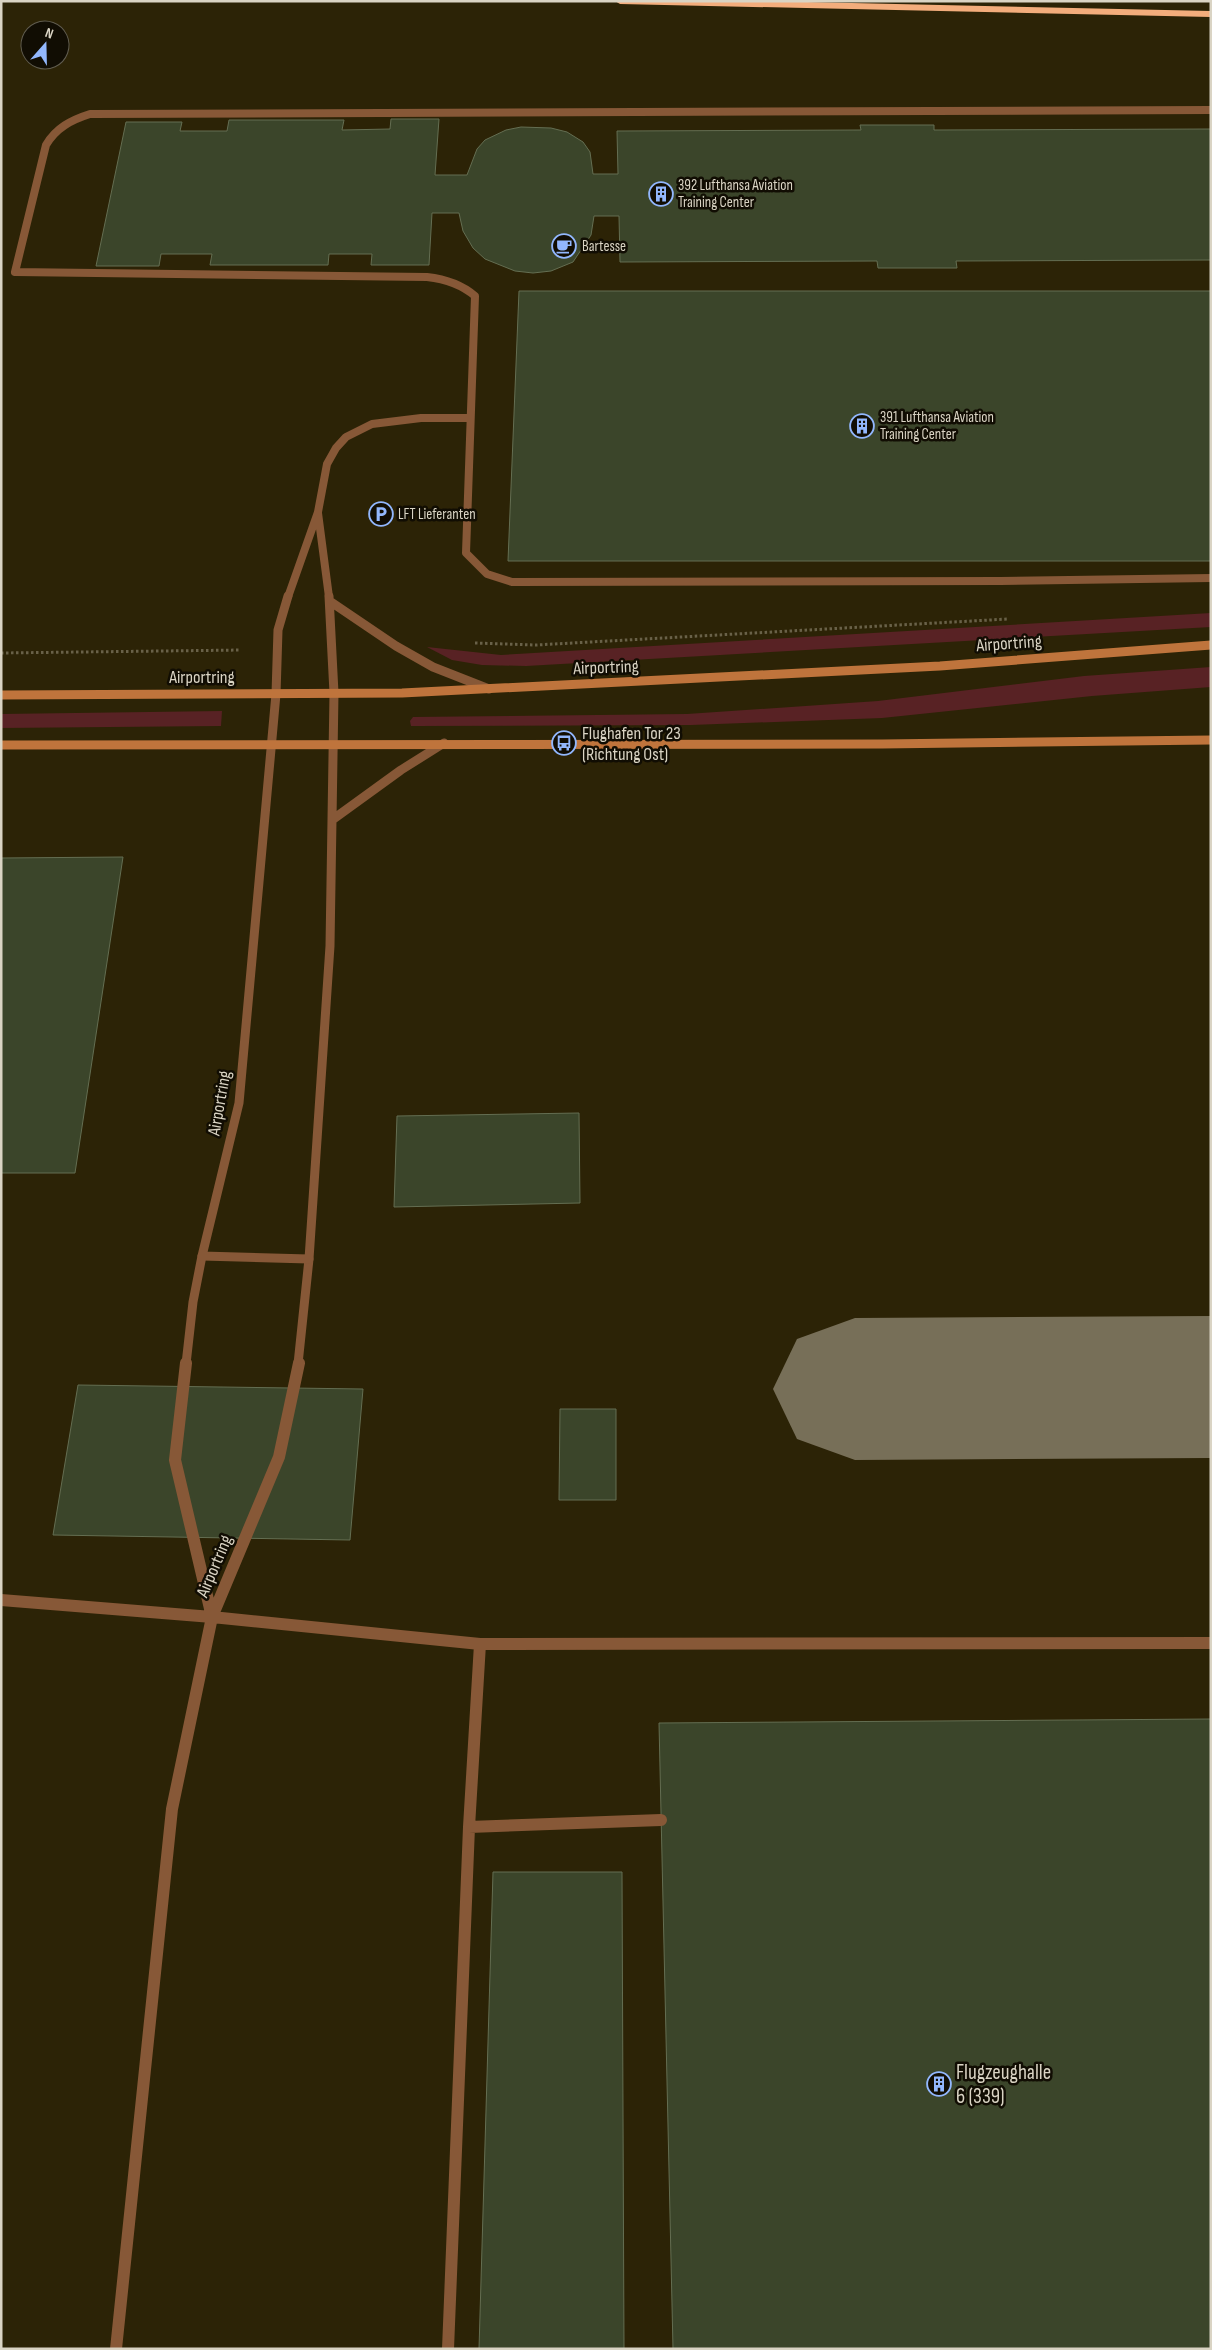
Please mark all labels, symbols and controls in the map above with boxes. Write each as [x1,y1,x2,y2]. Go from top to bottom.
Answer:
north arrow [20,20,70,70]
text: N [43,24,56,43]
place label: 392 Lufthansa Aviation Training Center [678,176,793,212]
building icon: 392 Lufthansa Aviation Training Center [648,181,674,207]
cafe icon: Bartesse [551,233,577,259]
place label: Bartesse [582,237,626,256]
place label: 391 Lufthansa Aviation Training Center [880,408,994,444]
building icon: 391 Lufthansa Aviation Training Center [849,413,875,439]
parking icon: LFT Lieferanten [368,501,394,527]
place label: LFT Lieferanten [398,505,476,524]
street label: Airportring [975,631,1042,656]
street label: Airportring [572,656,639,679]
street label: Airportring [168,667,235,688]
place label: Flughafen Tor 23 (Richtung Ost) [582,723,681,765]
bus stop icon: Flughafen Tor 23 (Richtung Ost) [551,730,577,756]
street label: Airportring [203,1069,236,1138]
street label: Airportring [192,1532,237,1601]
place label: Flugzeughalle 6 (339) [956,2060,1051,2109]
building icon: Flugzeughalle 6 (339) [926,2071,952,2097]

